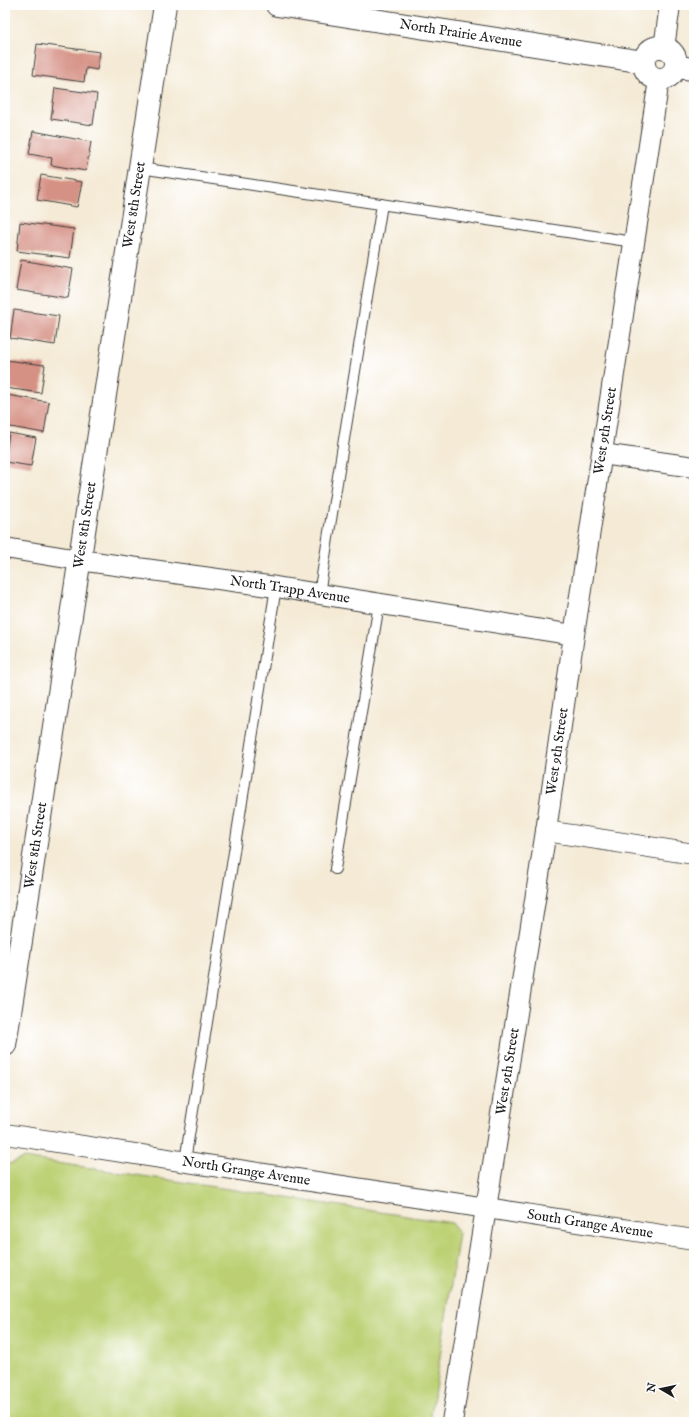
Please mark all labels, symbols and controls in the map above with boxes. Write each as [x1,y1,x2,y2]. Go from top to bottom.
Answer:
street label: North Prairie Avenue [398,15,524,52]
street label: West 8th Street [119,160,150,250]
street label: West 9th Street [590,386,621,476]
street label: West 8th Street [69,480,101,570]
street label: North Trapp Avenue [229,572,352,608]
street label: West 9th Street [542,706,573,796]
street label: West 8th Street [20,801,51,890]
street label: West 9th Street [492,1026,524,1116]
street label: North Grange Avenue [181,1152,312,1190]
street label: South Grange Avenue [526,1205,655,1243]
north arrow [641,1369,681,1409]
text: N [644,1381,660,1394]

